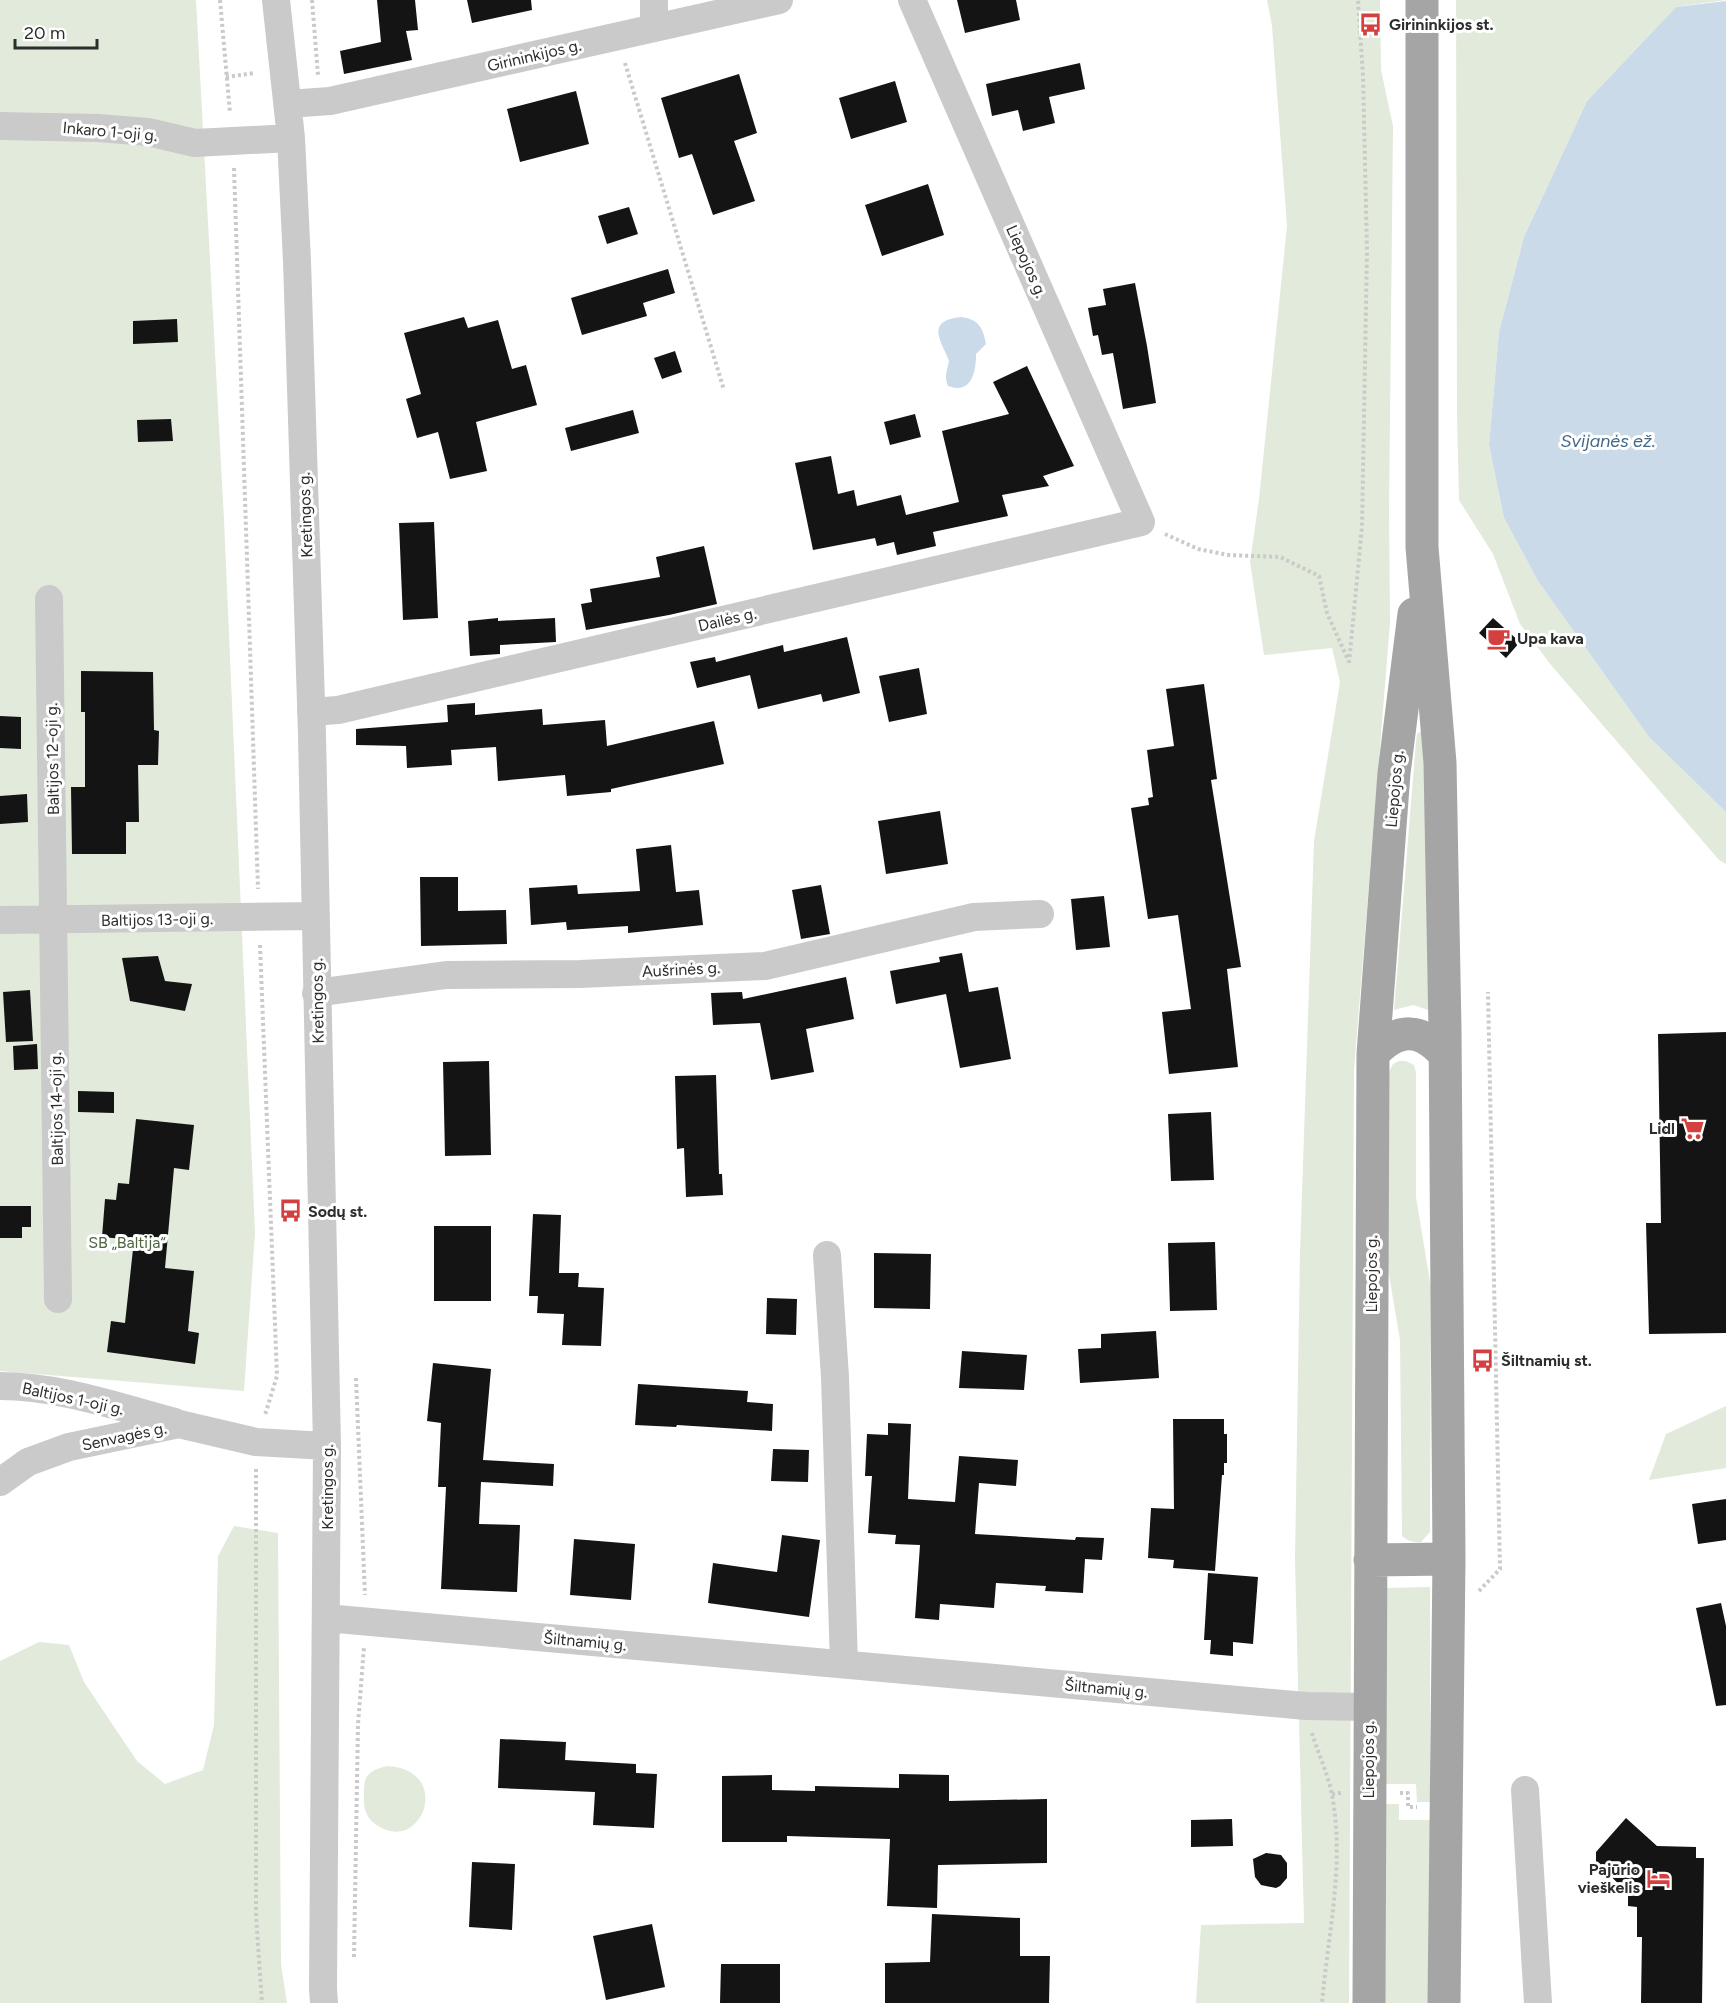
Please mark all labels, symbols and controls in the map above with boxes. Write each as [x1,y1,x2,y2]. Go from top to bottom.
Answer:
bus stop icon: Girininkijos st. [1358,11,1384,37]
scale bar [15,12,98,50]
place label: Girininkijos st. [1389,15,1494,34]
text: 20 m [24,22,65,44]
street label: Girininkijos g. [485,35,583,76]
street label: Inkaro 1-oji g. [62,118,158,145]
street label: Liepojos g. [1002,222,1051,300]
water label: Svijanės ež. [1560,430,1656,452]
street label: Kretingos g. [295,472,316,558]
street label: Dailės g. [696,604,758,635]
cafe icon: Upa kava [1486,625,1512,651]
place label: Upa kava [1517,629,1584,648]
street label: Baltijos 12-oji g. [42,703,63,815]
street label: Liepojos g. [1382,750,1407,828]
street label: Baltijos 13-oji g. [101,909,213,930]
street label: Kretingos g. [307,958,328,1044]
street label: Aušrinės g. [641,958,721,981]
street label: Baltijos 14-oji g. [46,1052,67,1166]
supermarket icon: Lidl [1680,1115,1706,1141]
place label: Lidl [1649,1119,1675,1138]
bus stop icon: Sodų st. [277,1198,303,1224]
place label: Sodų st. [308,1202,367,1221]
park label: SB „Baltija“ [88,1233,166,1252]
street label: Liepojos g. [1362,1235,1381,1313]
bus stop icon: Šiltnamių st. [1470,1347,1496,1373]
place label: Šiltnamių st. [1501,1351,1592,1370]
street label: Baltijos 1-oji g. [20,1378,125,1419]
street label: Senvagės g. [80,1418,168,1455]
street label: Kretingos g. [318,1444,337,1530]
street label: Šiltnamių g. [543,1628,627,1655]
street label: Šiltnamių g. [1064,1675,1148,1702]
street label: Liepojos g. [1359,1721,1378,1799]
place label: Pajūrio vieškelis [1578,1860,1641,1897]
hotel icon: Pajūrio vieškelis [1645,1865,1671,1891]

